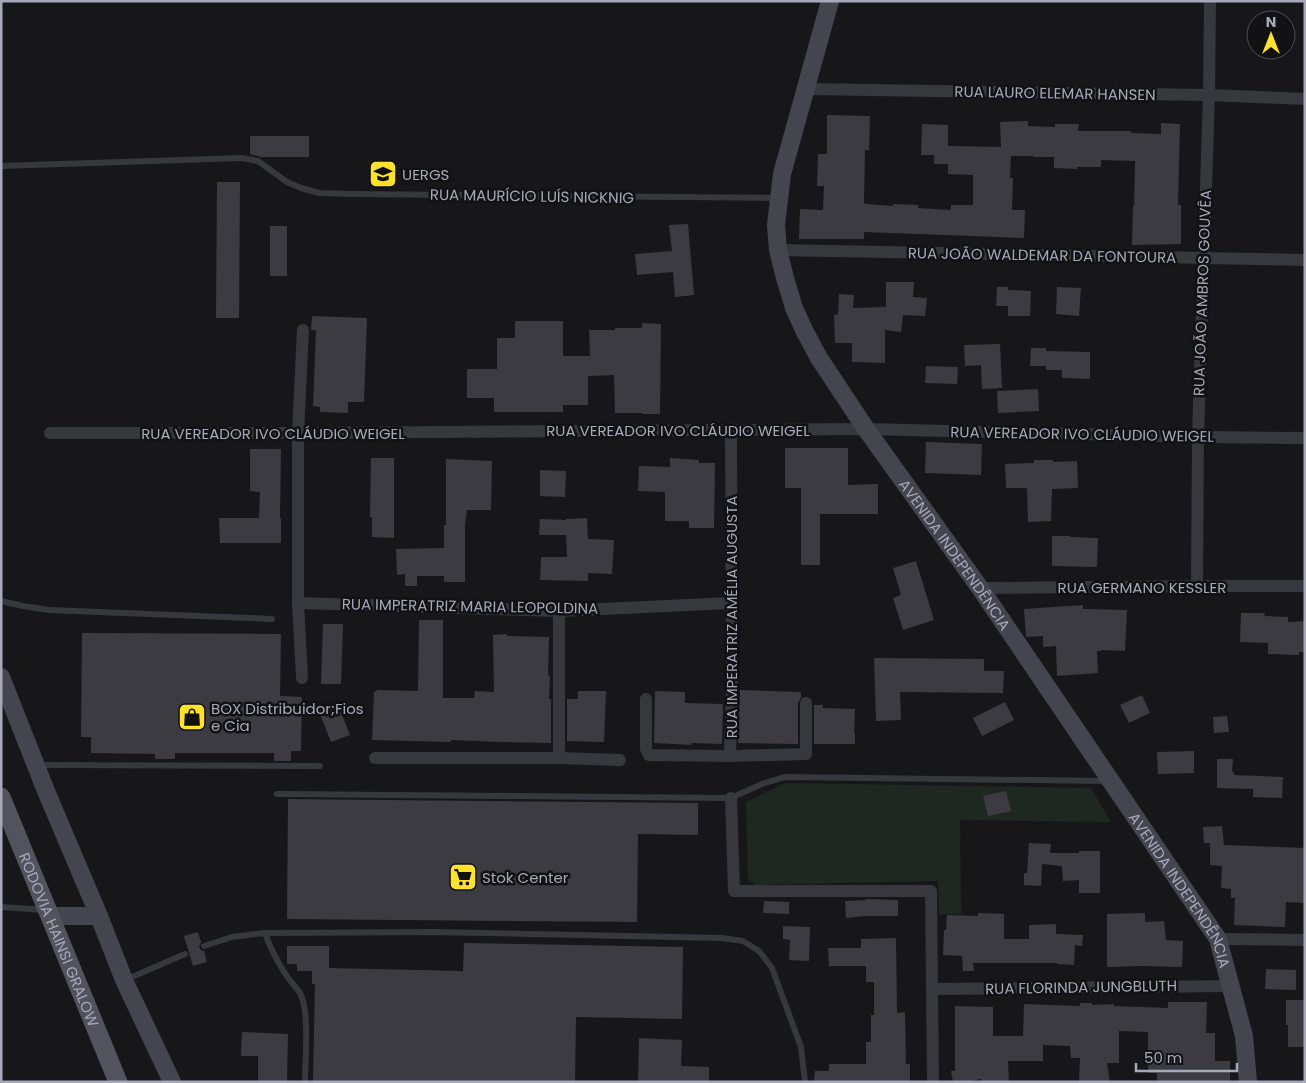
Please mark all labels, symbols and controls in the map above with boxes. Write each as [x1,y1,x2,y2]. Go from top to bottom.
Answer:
north arrow [1246,10,1296,60]
text: N [1266,12,1276,32]
street label: RUA LAURO ELEMAR HANSEN [954,81,1156,105]
school or university icon: UERGS [368,159,398,189]
place label: UERGS [402,164,449,185]
street label: RUA MAURÍCIO LUÍS NICKNIG [430,184,635,208]
street label: RUA JOÃO AMBROS GOUVÊA [1188,189,1216,397]
street label: RUA JOÃO WALDEMAR DA FONTOURA [908,242,1176,268]
street label: RUA VEREADOR IVO CLÁUDIO WEIGEL [546,420,810,441]
street label: RUA VEREADOR IVO CLÁUDIO WEIGEL [950,421,1214,447]
street label: RUA VEREADOR IVO CLÁUDIO WEIGEL [141,423,405,444]
street label: AVENIDA INDEPENDÊNCIA [894,474,1016,634]
street label: RUA IMPERATRIZ AMÉLIA AUGUSTA [721,496,742,738]
street label: RUA GERMANO KESSLER [1058,577,1226,598]
street label: RUA IMPERATRIZ MARIA LEOPOLDINA [342,593,598,619]
place label: BOX Distribuidor;Fios e Cia [211,698,364,736]
shop icon: BOX Distribuidor;Fios e Cia [177,702,207,732]
street label: AVENIDA INDEPENDÊNCIA [1124,808,1236,970]
street label: RODOVIA HAINSI GRALOW [14,849,105,1030]
supermarket icon: Stok Center [448,862,478,892]
place label: Stok Center [482,867,569,888]
street label: RUA FLORINDA JUNGBLUTH [985,975,1177,999]
scale bar [1136,1040,1237,1072]
text: 50 m [1144,1047,1182,1068]

